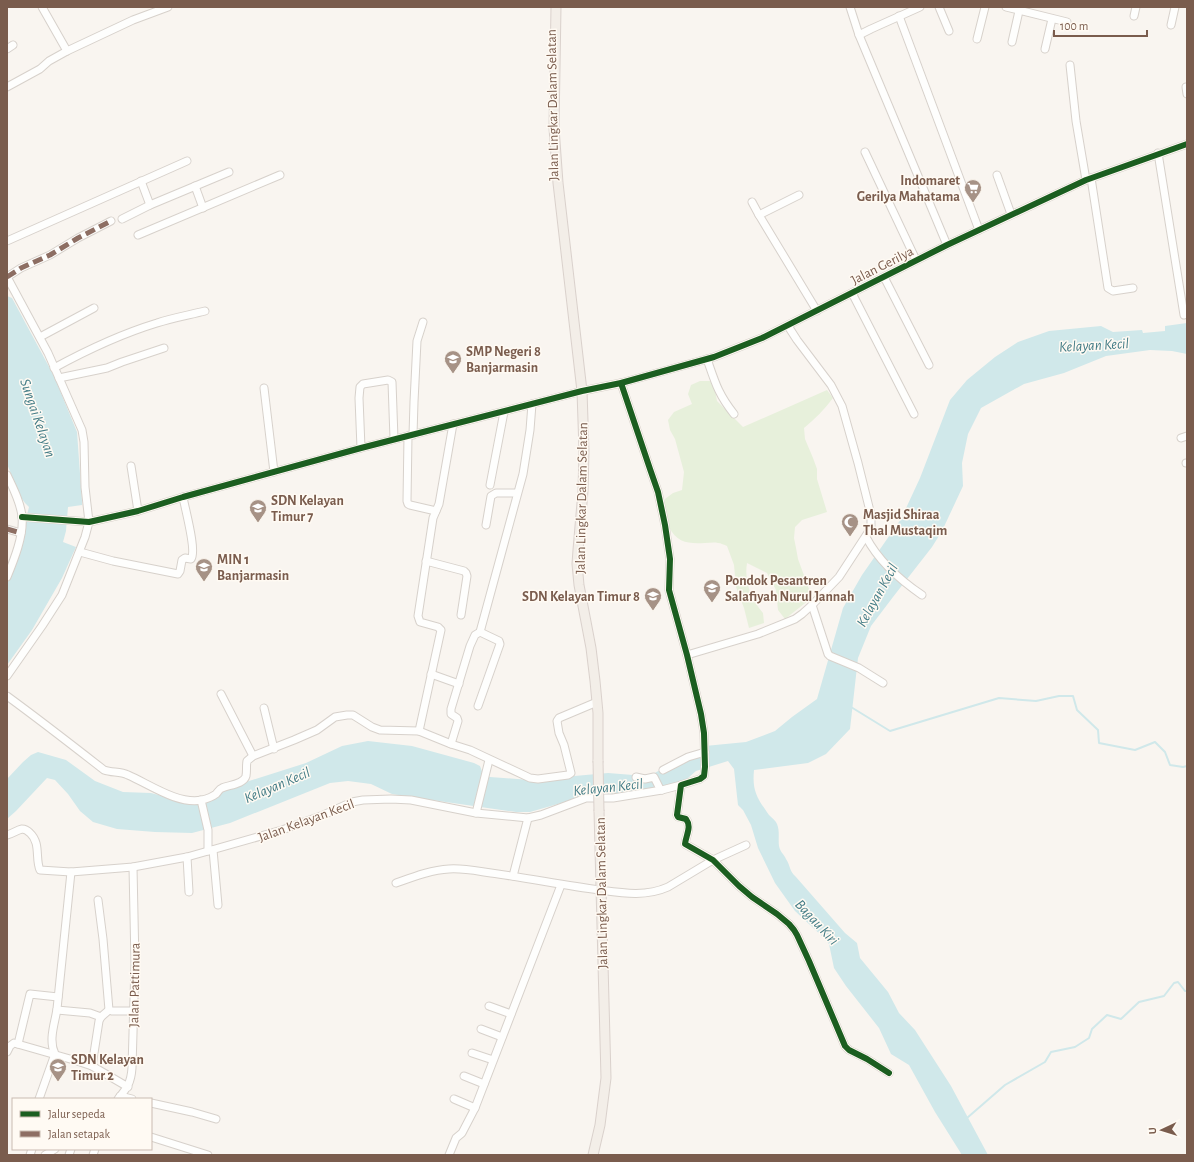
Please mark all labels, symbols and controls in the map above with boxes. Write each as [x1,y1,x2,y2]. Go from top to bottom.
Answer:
scale bar [1054,12,1147,38]
text: 100 m [1060,20,1088,32]
street label: Jalan Lingkar Dalam Selatan [545,29,561,181]
place label: Indomaret Gerilya Mahatama [857,174,960,204]
supermarket icon: Indomaret Gerilya Mahatama [963,178,983,203]
street label: Jalan Gerilya [849,244,916,288]
water label: Kelayan Kecil [1059,336,1130,355]
place label: SMP Negeri 8 Banjarmasin [466,345,541,375]
school or university icon: SMP Negeri 8 Banjarmasin [443,349,463,374]
water label: Sungai Kelayan [17,377,58,459]
street label: Jalan Lingkar Dalam Selatan [574,422,590,574]
place label: SDN Kelayan Timur 7 [271,494,344,524]
school or university icon: SDN Kelayan Timur 7 [248,498,268,523]
place label: Masjid Shiraa Thal Mustaqim [863,508,947,538]
mosque icon: Masjid Shiraa Thal Mustaqim [840,512,860,537]
place label: MIN 1 Banjarmasin [217,553,289,583]
school or university icon: MIN 1 Banjarmasin [194,557,214,582]
water label: Kelayan Kecil [854,561,901,630]
place label: Pondok Pesantren Salafiyah Nurul Jannah [725,574,854,604]
school or university icon: Pondok Pesantren Salafiyah Nurul Jannah [702,578,722,603]
school or university icon: SDN Kelayan Timur 8 [643,586,663,611]
place label: SDN Kelayan Timur 8 [522,590,640,604]
water label: Kelayan Kecil [242,765,313,806]
water label: Kelayan Kecil [572,776,644,799]
street label: Jalan Kelayan Kecil [256,797,356,845]
street label: Jalan Lingkar Dalam Selatan [594,817,610,969]
water label: Bagau Kiri [792,897,841,948]
street label: Jalan Pattimura [127,942,143,1027]
place label: SDN Kelayan Timur 2 [71,1053,144,1083]
school or university icon: SDN Kelayan Timur 2 [48,1057,68,1082]
legend [12,1098,152,1150]
text: Jalur sepeda [48,1108,106,1120]
north arrow [1142,1110,1182,1150]
text: U [1147,1127,1158,1135]
text: Jalan setapak [48,1128,111,1140]

